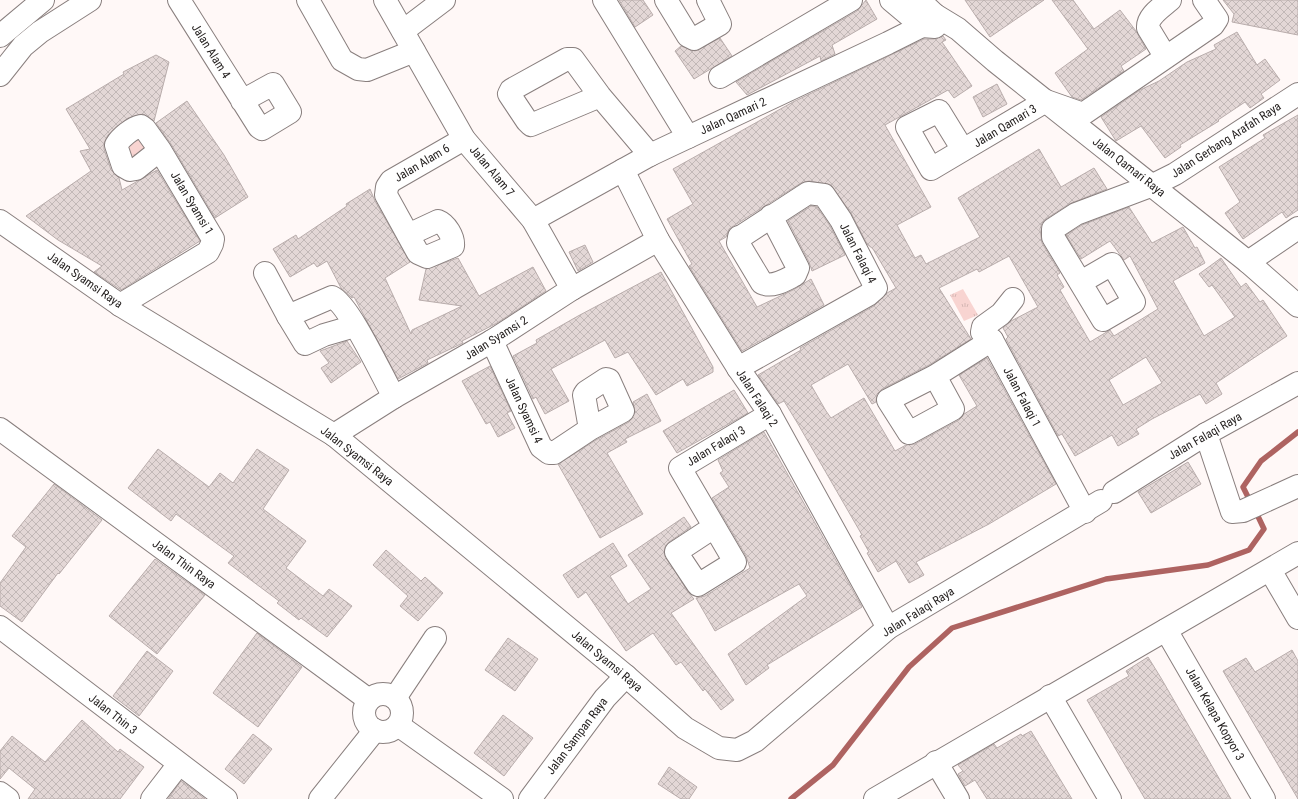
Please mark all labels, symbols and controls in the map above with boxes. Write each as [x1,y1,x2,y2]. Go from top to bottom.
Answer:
street label: Jalan Alam 4 [189,21,233,81]
street label: Jalan Qamari 2 [698,95,768,137]
street label: Jalan Gerbang Arafah Raya [1169,99,1284,181]
street label: Jalan Qamari 3 [971,102,1039,150]
street label: Jalan Qamari Raya [1090,134,1168,200]
street label: Jalan Alam 6 [392,141,452,185]
street label: Jalan Alam 7 [467,143,517,199]
street label: Jalan Syamsi 1 [168,169,216,237]
street label: Jalan Falaqi 4 [837,220,879,286]
street label: Jalan Syamsi Raya [45,249,125,311]
street label: Jalan Syamsi 2 [462,313,530,363]
street label: Jalan Falaqi 1 [1000,365,1044,429]
street label: Jalan Falaqi 2 [733,367,781,429]
street label: Jalan Syamsi 4 [503,375,545,445]
street label: Jalan Falaqi Raya [1166,409,1245,463]
street label: Jalan Syamsi Raya [318,423,396,489]
street label: Jalan Falaqi 3 [684,423,748,469]
street label: Jalan Thin Raya [150,536,218,592]
street label: Jalan Falaqi Raya [879,584,957,640]
street label: Jalan Syamsi Raya [569,627,645,695]
street label: Jalan Kelapa Kopyor 3 [1183,665,1247,763]
street label: Jalan Thin 3 [86,691,140,737]
street label: Jalan Sampan Raya [544,695,611,777]

